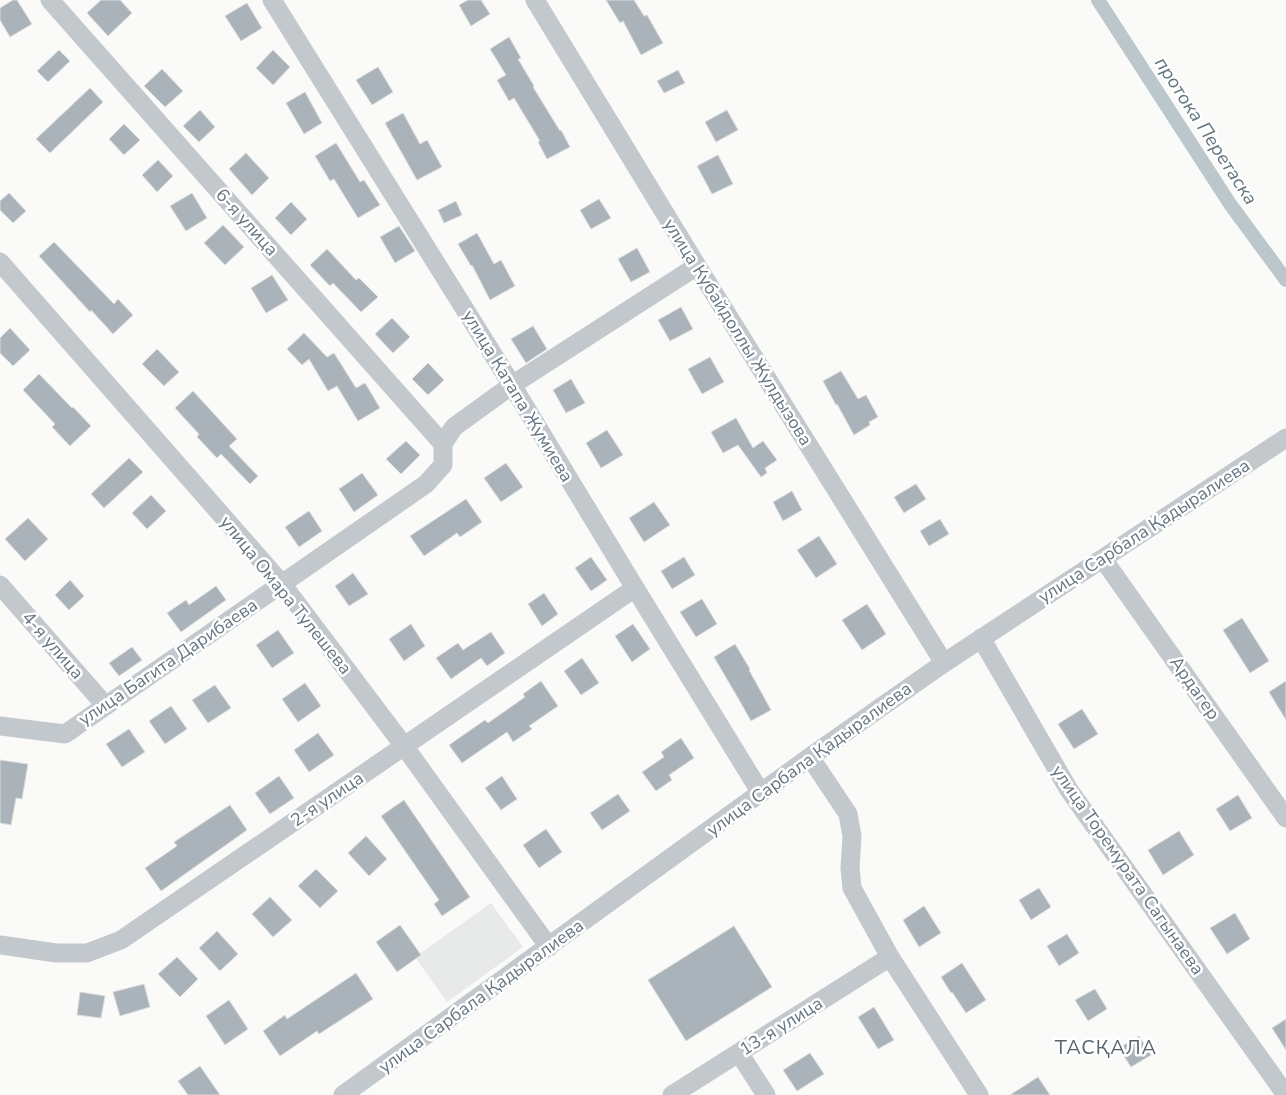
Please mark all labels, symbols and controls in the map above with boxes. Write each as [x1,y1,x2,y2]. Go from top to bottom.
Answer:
water label: протока Перетаска [1148,52,1264,210]
street label: 6-я улица [210,183,284,261]
street label: улица Кубайдоллы Жулдызова [658,214,818,450]
street label: улица Катапа Жумиева [457,306,579,486]
street label: улица Сарбала Қадыралиева [1034,453,1254,609]
street label: улица Омара Тулешева [215,511,357,679]
street label: улица Багита Дарибаева [74,593,262,731]
street label: 4-я улица [17,606,89,684]
street label: Ардагер [1164,651,1226,725]
street label: улица Сарбала Қадыралиева [702,676,916,842]
street label: улица Торемурата Сагынаева [1046,760,1210,980]
street label: 2-я улица [286,766,368,832]
street label: улица Сарбала Қадыралиева [374,913,588,1079]
street label: 13-я улица [735,991,827,1061]
district label: ТАСҚАЛА [1055,1034,1157,1061]

